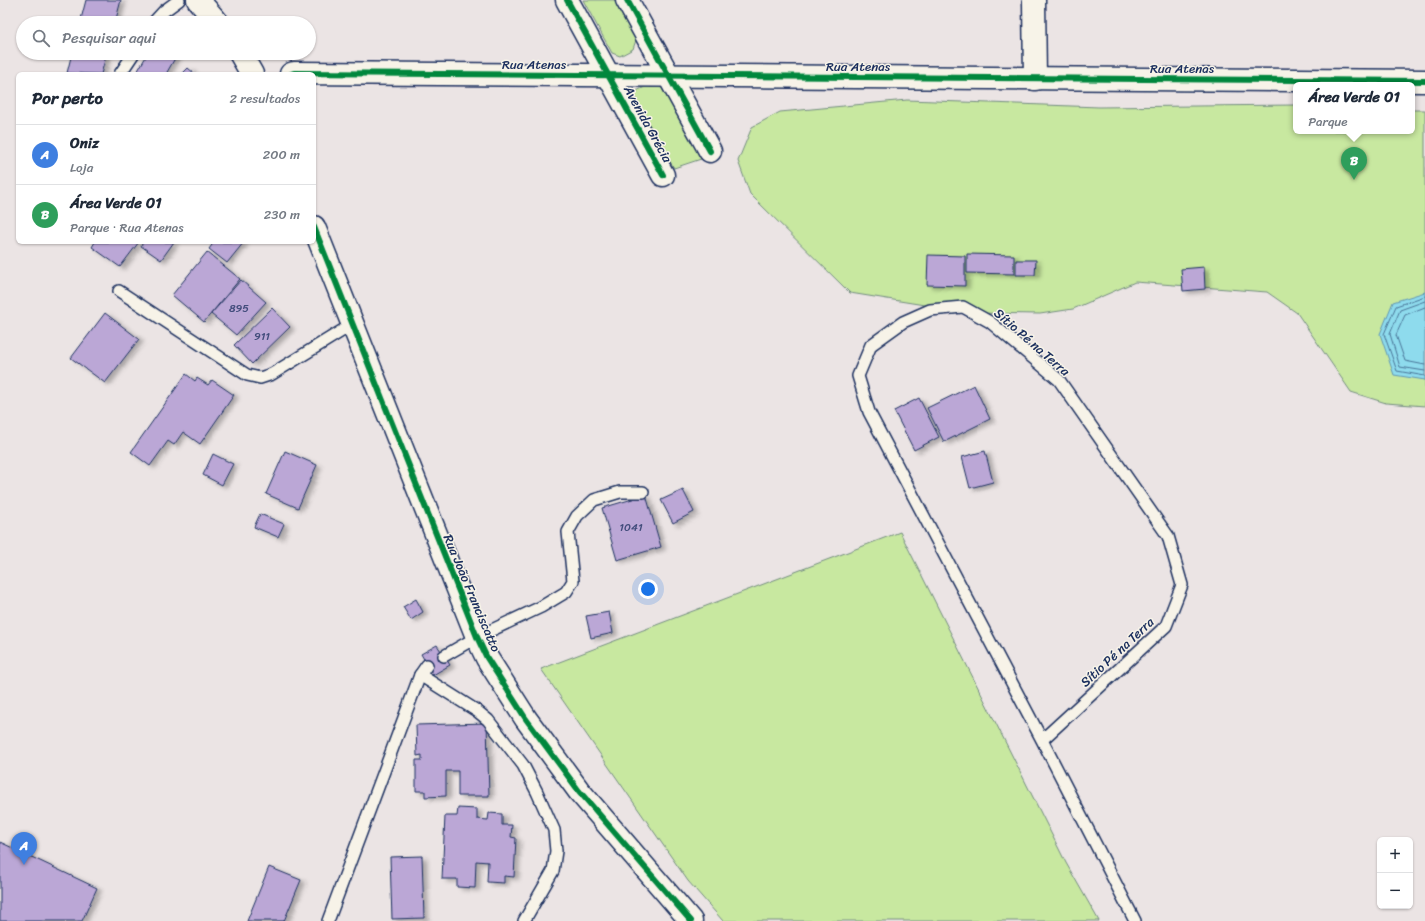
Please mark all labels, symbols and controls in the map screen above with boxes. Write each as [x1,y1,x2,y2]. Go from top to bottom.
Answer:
search box [16,16,316,60]
text: Pesquisar aqui [62,25,156,51]
icon: search [30,27,52,49]
street label: Rua Atenas [502,53,567,76]
street label: Rua Atenas [826,55,891,78]
street label: Rua Atenas [1150,57,1215,80]
street label: Avenida Grécia [617,80,679,167]
popup [1293,82,1415,134]
text: Por perto [32,83,103,113]
text: Área Verde 01 [1308,84,1400,110]
text: 2 resultados [229,87,300,110]
text: Parque [1308,110,1347,133]
text: Oniz [70,130,99,156]
text: A [41,143,49,166]
text: 200 m [263,143,300,166]
pin: B [1341,147,1367,180]
text: Loja [70,156,93,179]
text: Área Verde 01 [70,190,162,216]
text: B [41,203,49,226]
text: 230 m [264,203,300,226]
text: Parque · Rua Atenas [70,216,184,239]
house number: 895 [229,299,249,318]
street label: Sítio Pé na Terra [989,302,1076,382]
house number: 911 [254,327,270,346]
house number: 1041 [619,518,643,537]
street label: Rua João Franciscatto [437,530,507,656]
your location [638,579,658,599]
street label: Sítio Pé na Terra [1075,611,1160,693]
pin: A [11,832,37,865]
map controls [1377,837,1413,909]
button: + [1377,837,1413,873]
button: − [1377,873,1413,909]

